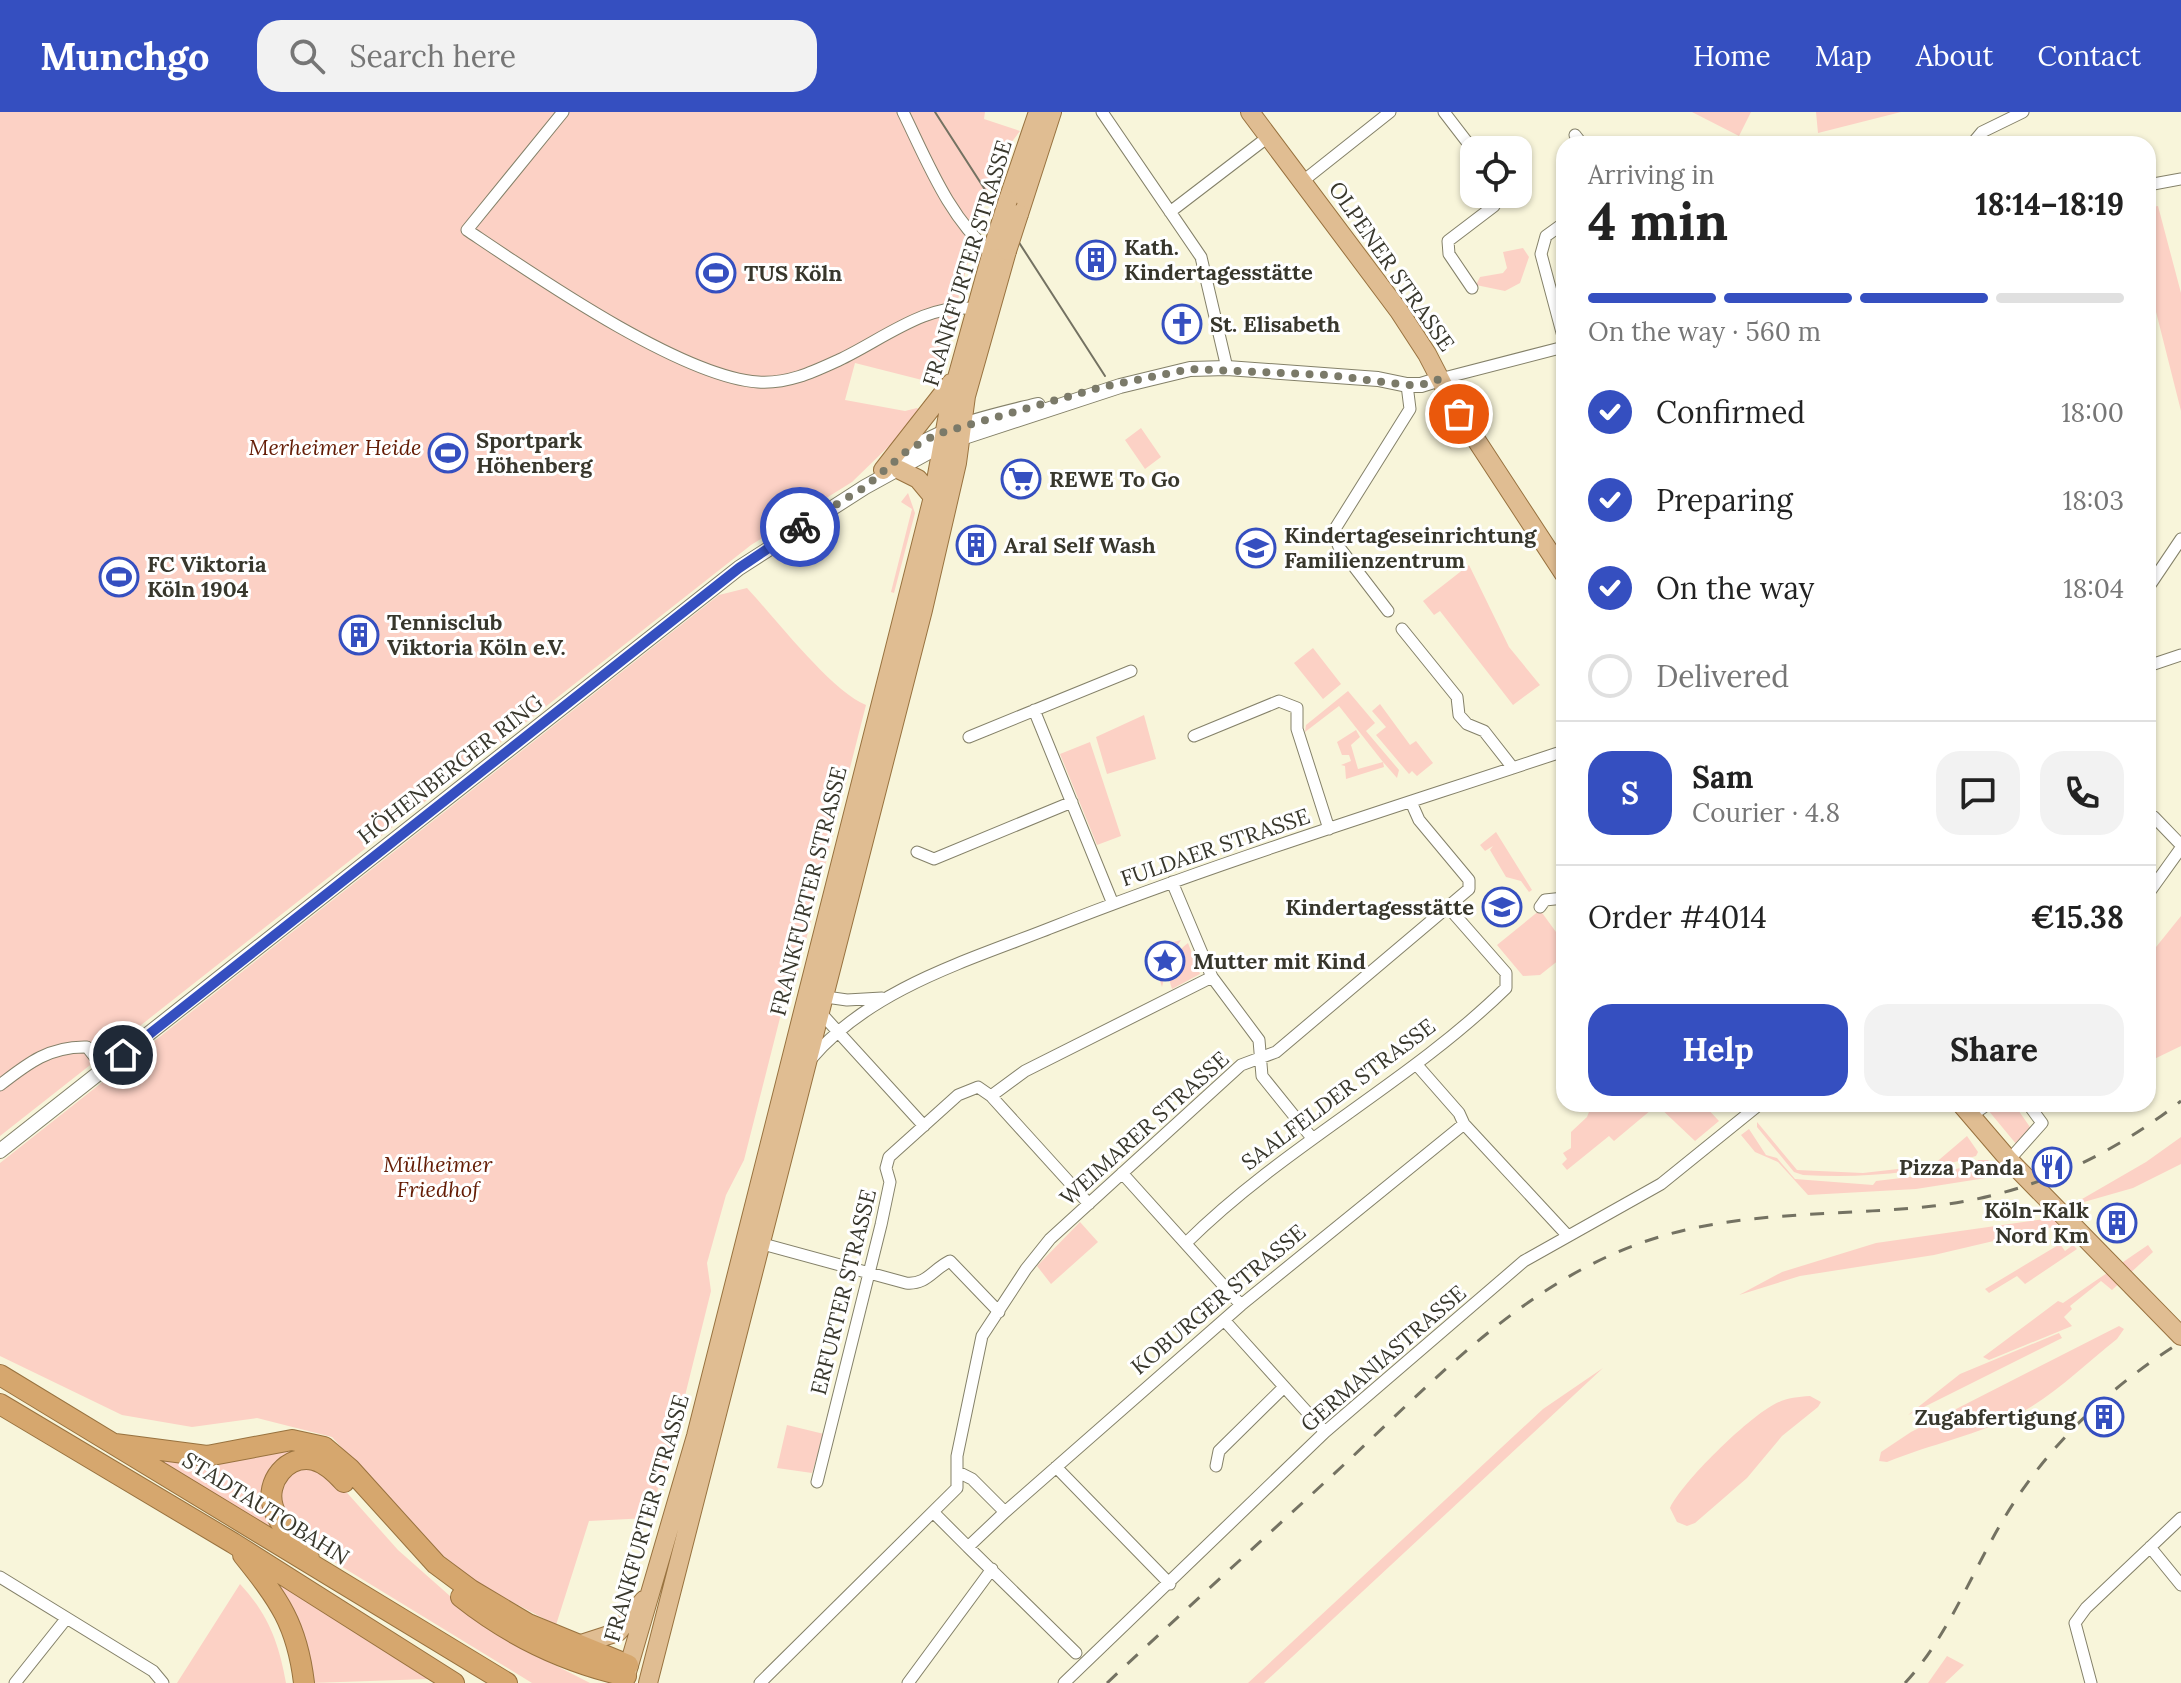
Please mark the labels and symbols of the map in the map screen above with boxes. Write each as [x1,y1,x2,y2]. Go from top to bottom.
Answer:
street label: FRANKFURTER STRASSE [916,136,1018,390]
street label: OLPENER STRASSE [1323,176,1461,356]
place label: Kath. Kindertagesstätte [1124,233,1313,286]
building icon: Kath. Kindertagesstätte [1075,239,1117,281]
sports icon: TUS Köln [695,252,737,294]
place label: TUS Köln [744,259,842,287]
church icon: St. Elisabeth [1161,303,1203,345]
place label: St. Elisabeth [1210,310,1341,338]
pin [1425,380,1493,448]
place label: Sportpark Höhenberg [476,426,593,479]
sports icon: Sportpark Höhenberg [427,432,469,474]
park label: Merheimer Heide [249,433,421,461]
supermarket icon: REWE To Go [1000,458,1042,500]
place label: REWE To Go [1049,465,1180,493]
courier [760,487,840,567]
place label: Kindertageseinrichtung Familienzentrum [1284,521,1537,574]
building icon: Aral Self Wash [955,524,997,566]
school or university icon: Kindertageseinrichtung Familienzentrum [1235,527,1277,569]
place label: Aral Self Wash [1004,531,1156,559]
place label: FC Viktoria Köln 1904 [147,550,267,603]
sports icon: FC Viktoria Köln 1904 [98,556,140,598]
place label: Tennisclub Viktoria Köln e.V. [387,608,566,661]
building icon: Tennisclub Viktoria Köln e.V. [338,614,380,656]
street label: HÖHENBERGER RING [352,688,548,850]
street label: FRANKFURTER STRASSE [763,763,853,1019]
street label: FULDAER STRASSE [1117,801,1313,893]
school or university icon: Kindertagesstätte [1481,886,1523,928]
place label: Kindertagesstätte [1285,893,1474,921]
place icon: Mutter mit Kind [1144,940,1186,982]
place label: Mutter mit Kind [1193,947,1366,975]
street label: SAALFELDER STRASSE [1236,1012,1440,1176]
pin [89,1021,157,1089]
street label: WEIMARER STRASSE [1054,1045,1234,1211]
restaurant icon: Pizza Panda [2031,1146,2073,1188]
park label: Mülheimer Friedhof [383,1150,494,1203]
place label: Pizza Panda [1899,1153,2024,1181]
street label: ERFURTER STRASSE [804,1186,882,1398]
place label: Köln-Kalk Nord Km [1984,1196,2089,1249]
building icon: Köln-Kalk Nord Km [2096,1202,2138,1244]
street label: KOBURGER STRASSE [1125,1218,1311,1380]
street label: GERMANIASTRASSE [1295,1279,1471,1437]
street label: FRANKFURTER STRASSE [597,1391,695,1645]
building icon: Zugabfertigung [2083,1396,2125,1438]
place label: Zugabfertigung [1915,1403,2077,1431]
street label: STADTAUTOBAHN [177,1445,355,1571]

